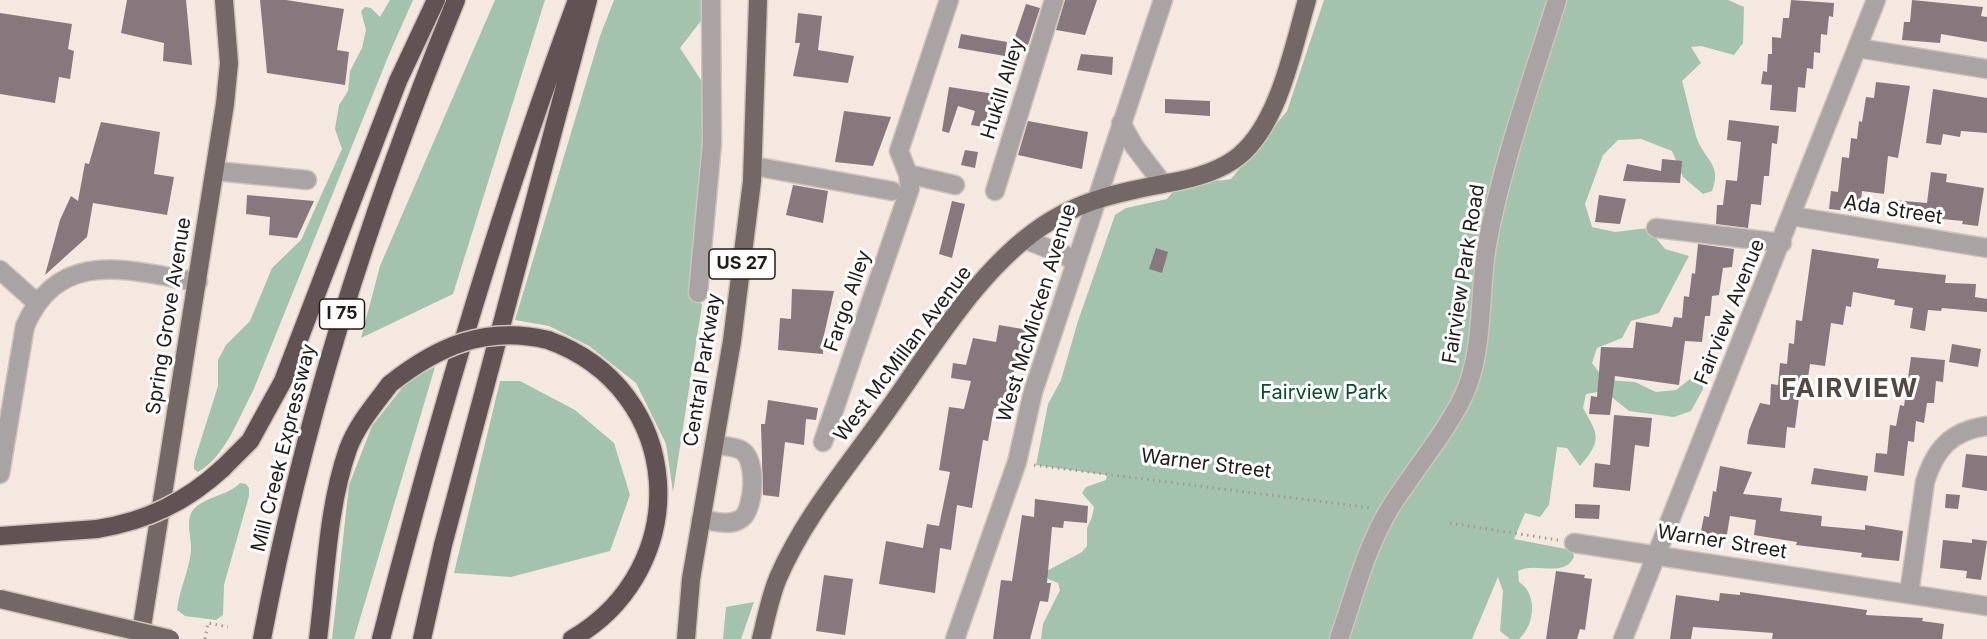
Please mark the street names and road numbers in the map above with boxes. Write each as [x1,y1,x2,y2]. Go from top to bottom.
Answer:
street label: Hukill Alley [976,36,1030,142]
street label: Fairview Park Road [1438,183,1490,365]
street label: Ada Street [1842,190,1944,230]
street label: West McMicken Avenue [992,201,1082,425]
street label: Spring Grove Avenue [142,216,196,416]
street label: Fairview Avenue [1690,236,1770,388]
street label: Fargo Alley [819,247,877,355]
road number: US 27 [709,249,775,279]
street label: West McMillan Avenue [829,261,977,447]
street label: Central Parkway [679,291,727,449]
road number: I 75 [320,299,364,329]
street label: Mill Creek Expressway [247,341,321,555]
street label: Warner Street [1140,444,1272,484]
street label: Warner Street [1656,520,1788,564]

